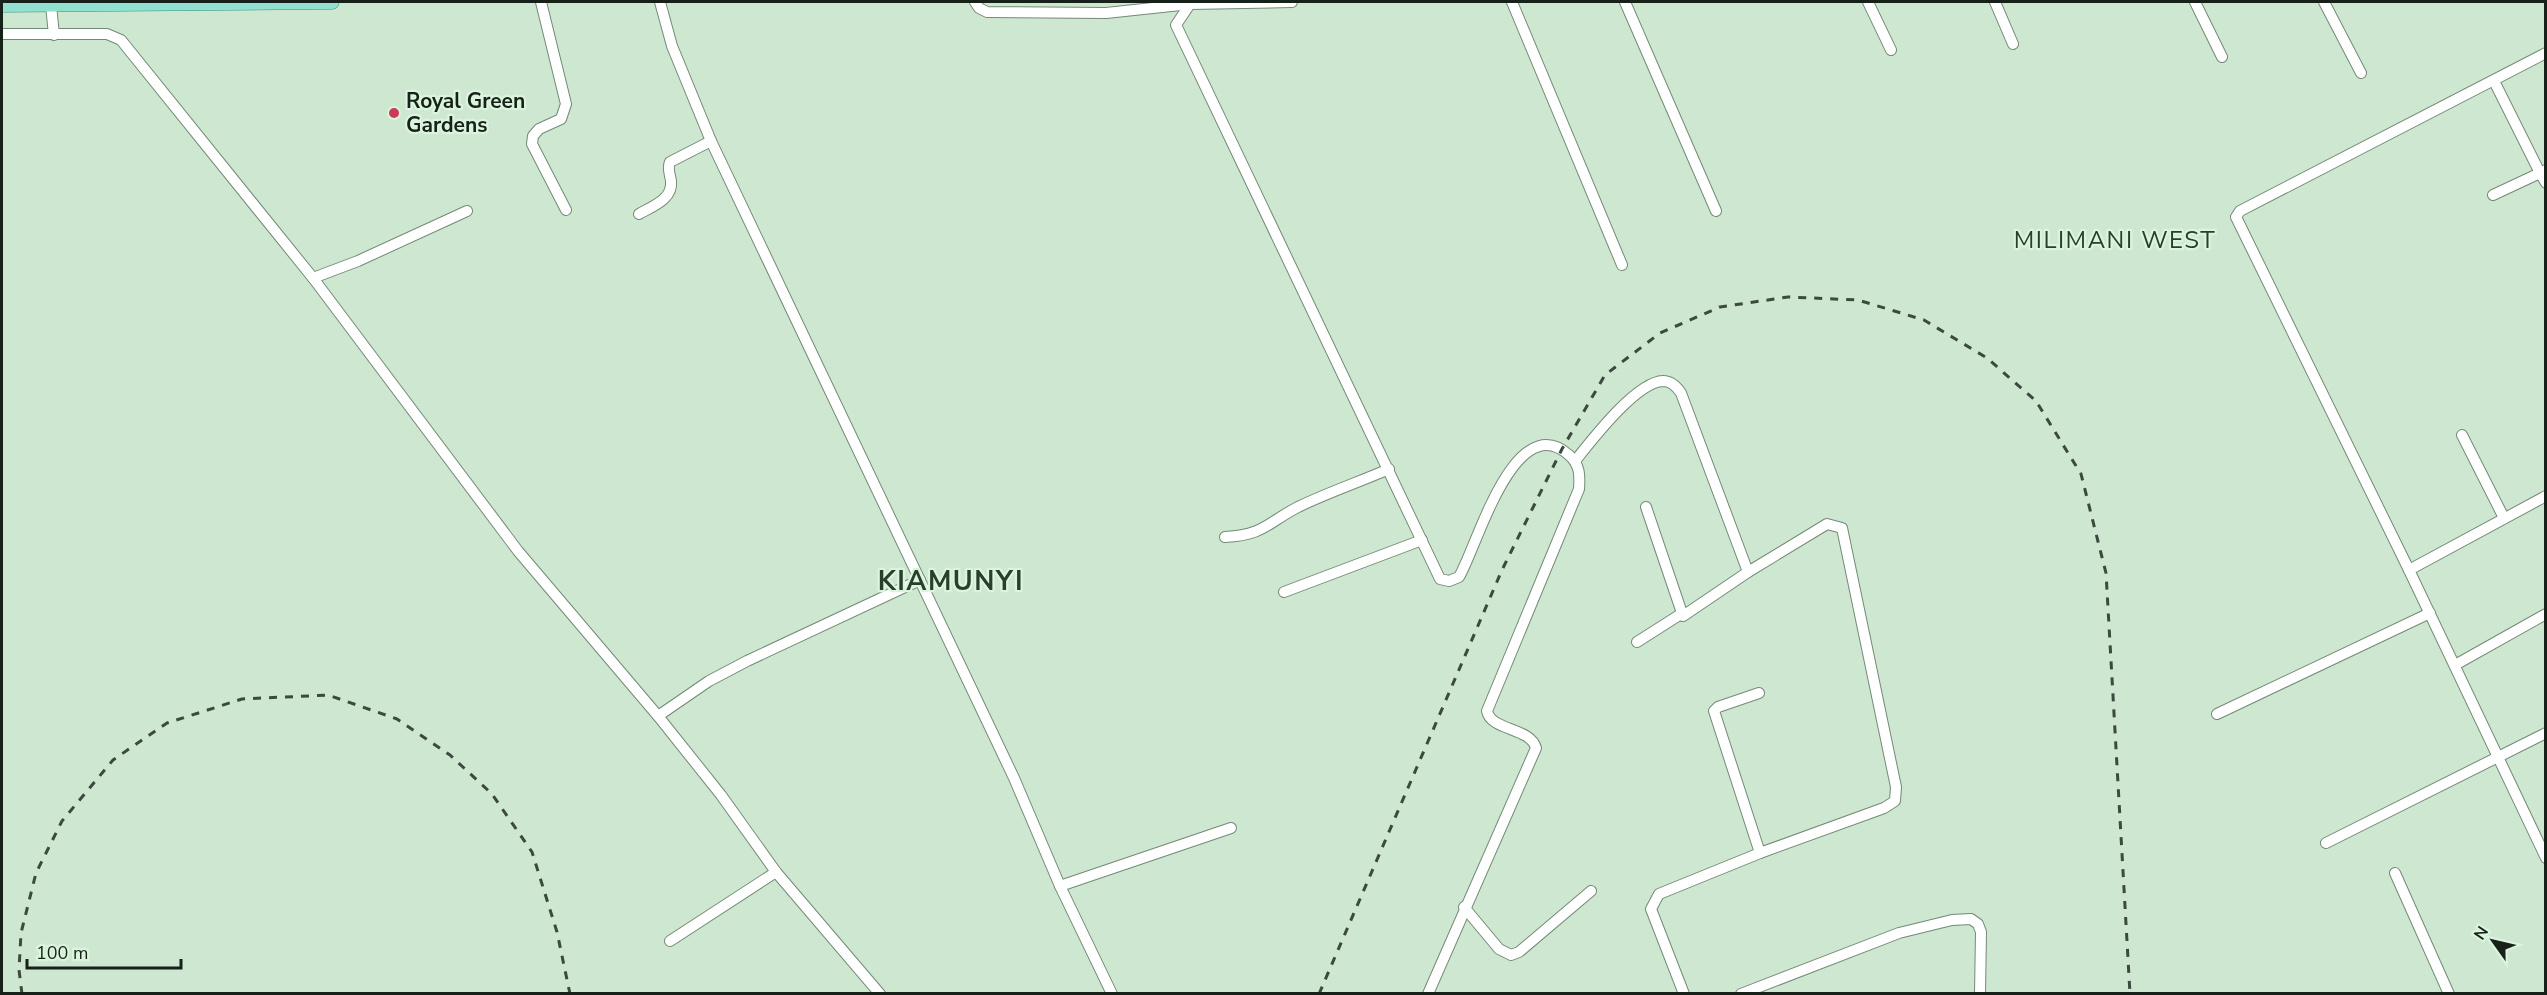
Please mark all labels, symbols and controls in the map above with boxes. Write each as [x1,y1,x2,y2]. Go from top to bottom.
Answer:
place label: Royal Green Gardens [406,87,525,139]
marker: Royal Green Gardens [387,106,401,120]
district label: MILIMANI WEST [2014,224,2216,256]
district label: KIAMUNYI [878,563,1024,600]
north arrow [2463,911,2523,971]
text: N [2469,922,2494,944]
scale bar [27,932,182,970]
text: 100 m [36,941,88,965]

